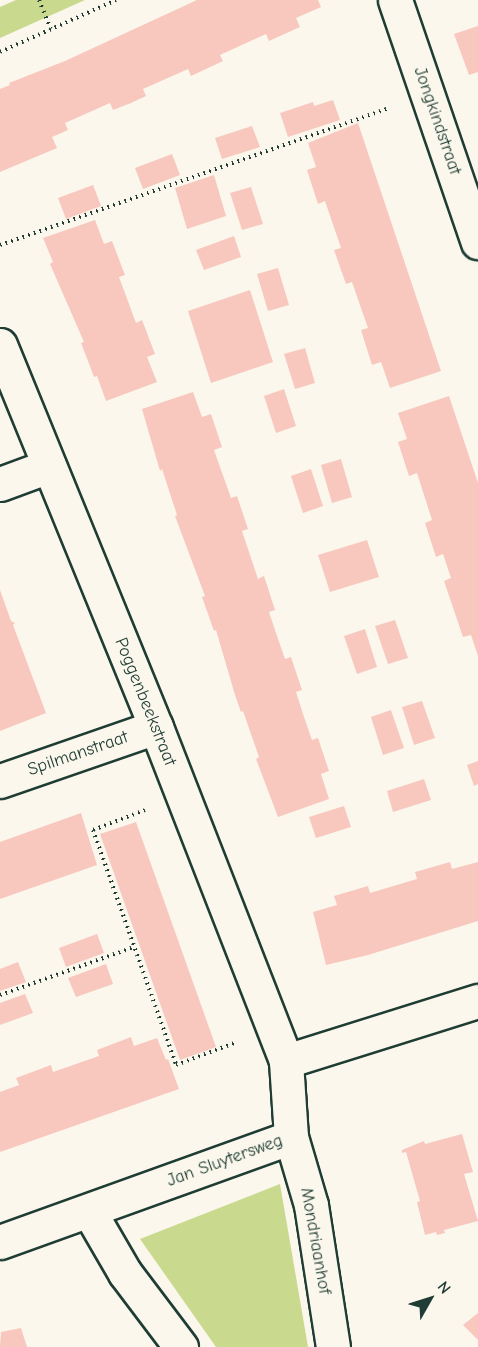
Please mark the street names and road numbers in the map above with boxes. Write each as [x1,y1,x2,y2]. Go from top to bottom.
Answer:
street label: Jongkindstraat [408,64,466,178]
street label: Poggenbeekstraat [109,635,181,769]
street label: Spilmanstraat [25,727,131,781]
street label: Jan Sluytersweg [164,1130,286,1192]
street label: Mondriaanhof [295,1186,335,1296]

